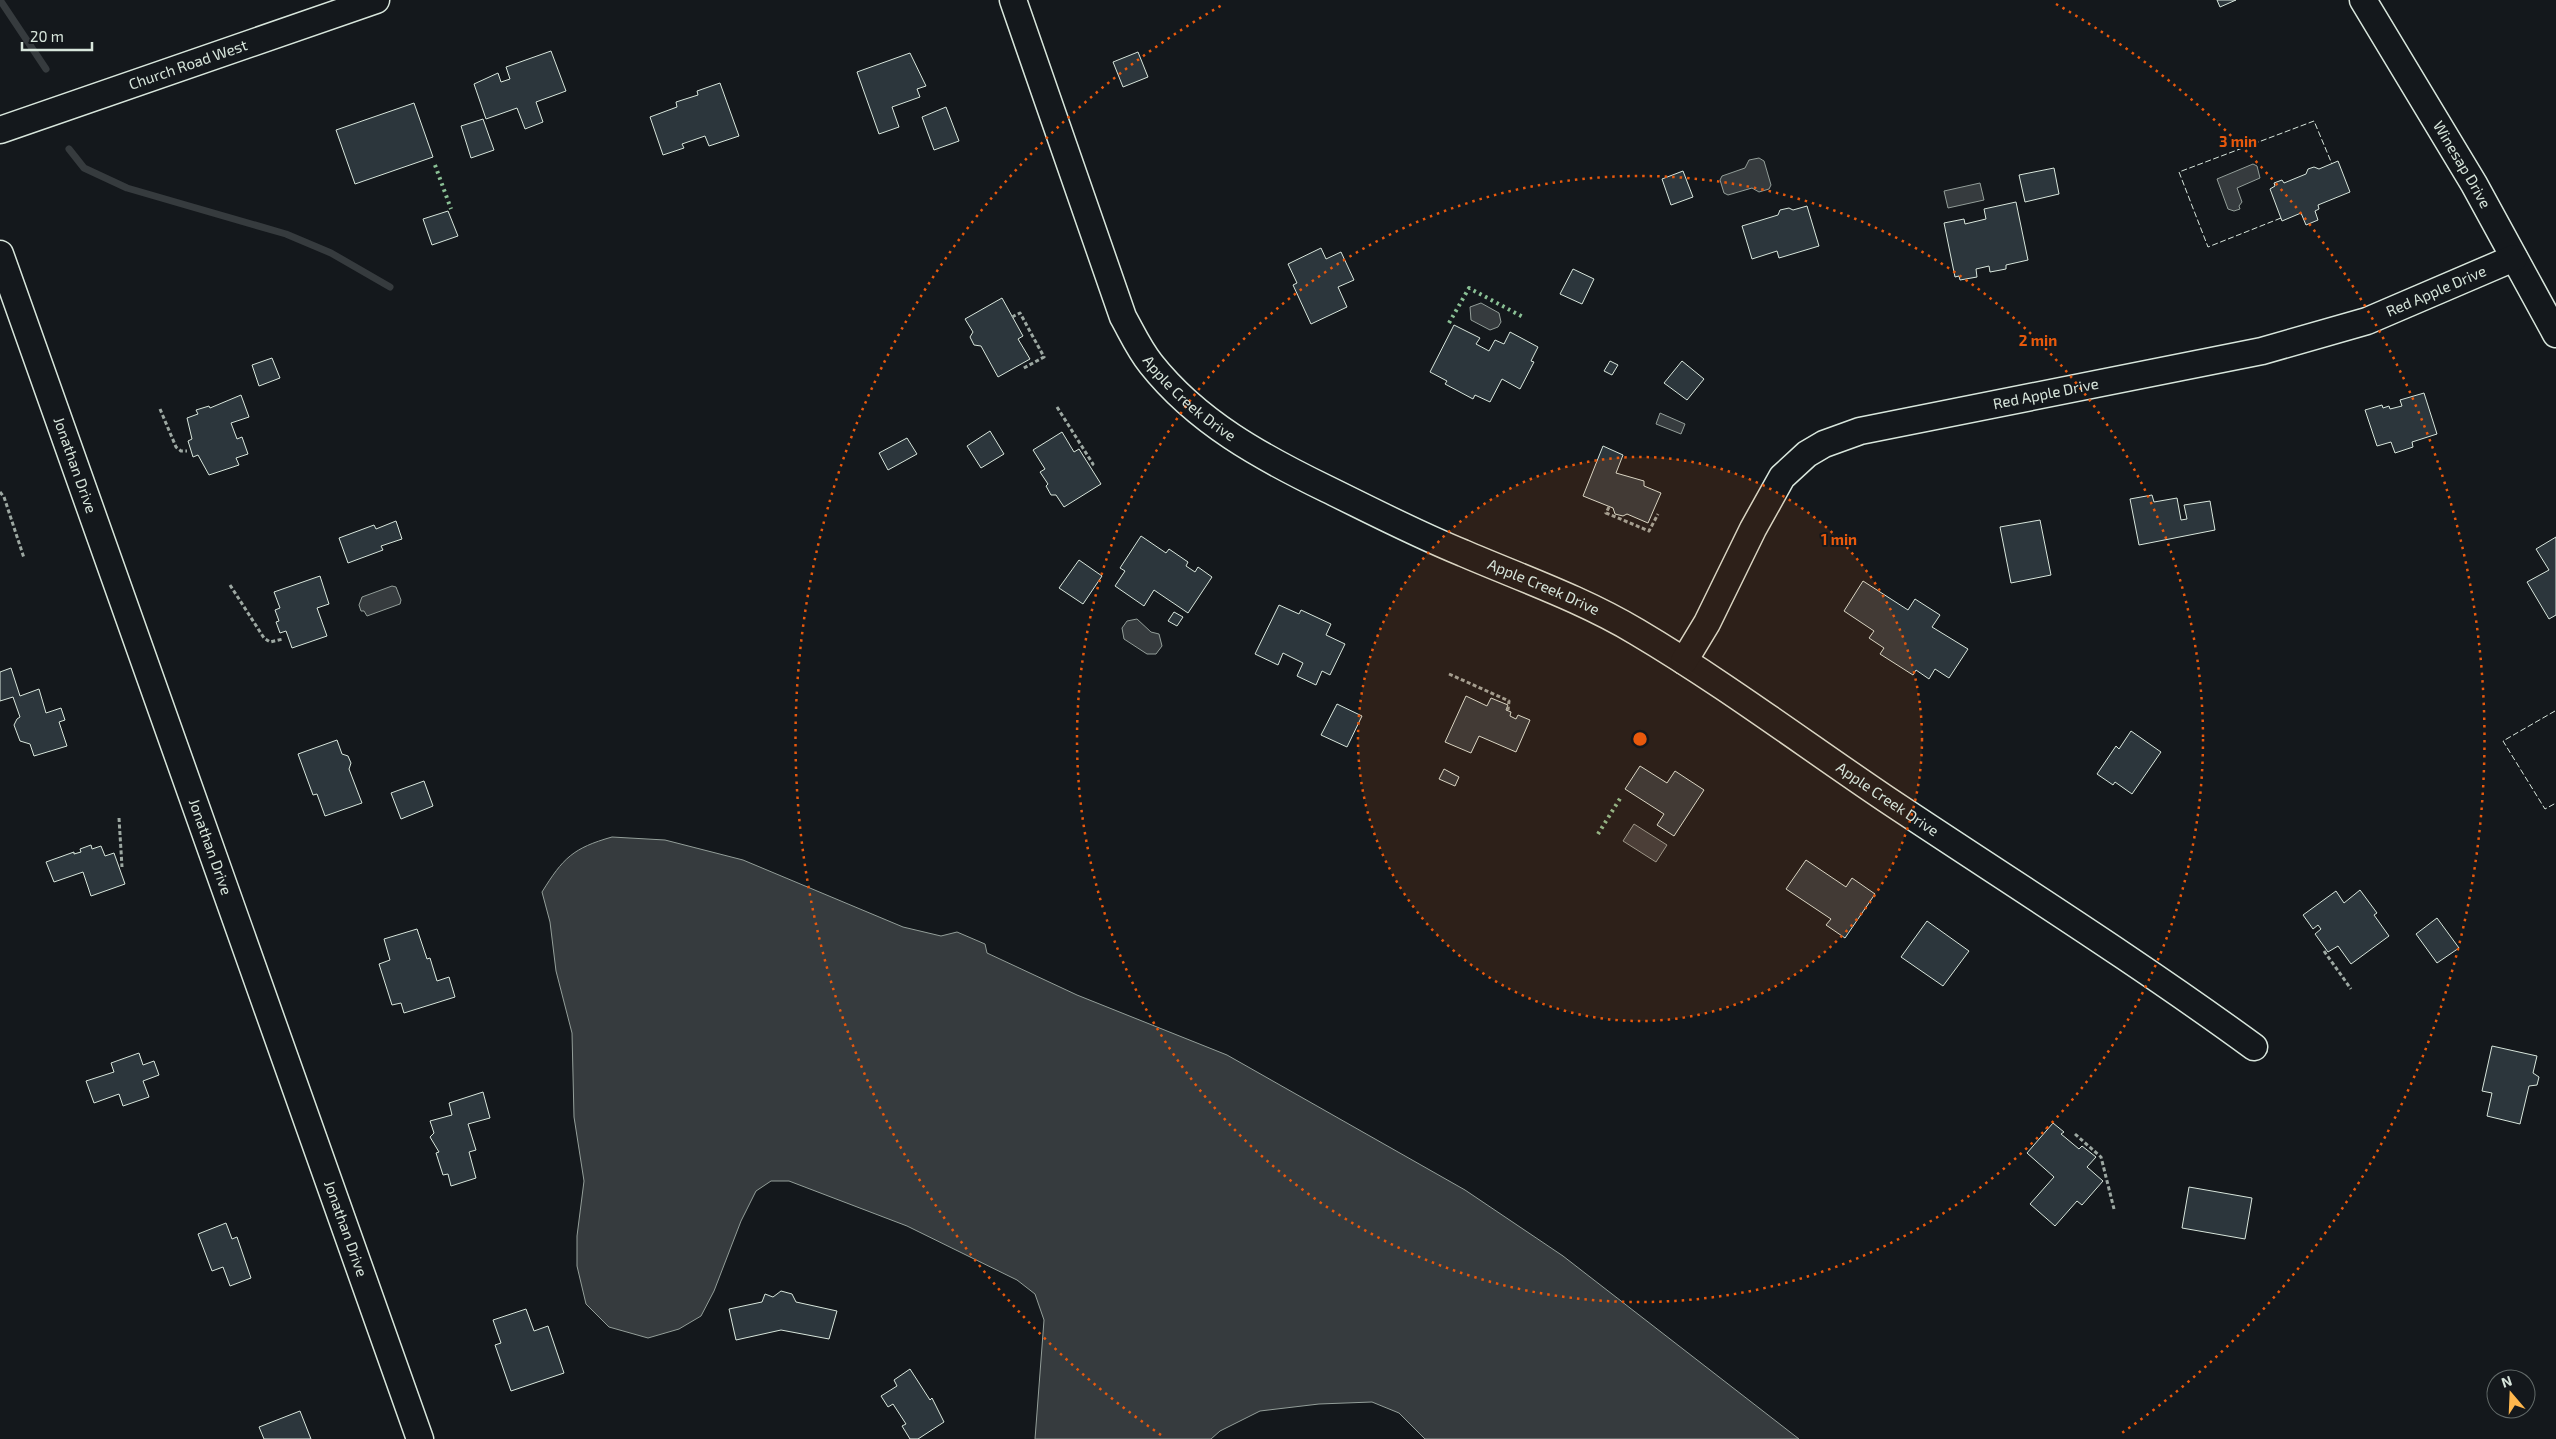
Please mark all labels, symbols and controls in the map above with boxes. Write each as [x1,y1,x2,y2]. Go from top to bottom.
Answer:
scale bar [22,20,92,52]
text: 20 m [30,27,64,45]
street label: Church Road West [126,35,250,93]
street label: Winesap Drive [2430,117,2495,211]
text: 3 min [2219,132,2257,150]
street label: Red Apple Drive [2383,261,2489,320]
text: 2 min [2019,331,2057,349]
street label: Apple Creek Drive [1140,351,1239,445]
street label: Red Apple Drive [1991,374,2100,412]
street label: Jonathan Drive [50,414,101,515]
text: 1 min [1821,530,1857,548]
street label: Apple Creek Drive [1485,554,1603,618]
centre of rings [1631,730,1649,748]
street label: Apple Creek Drive [1833,758,1943,839]
street label: Jonathan Drive [186,796,236,897]
street label: Jonathan Drive [321,1178,372,1279]
north arrow [2486,1369,2536,1419]
text: N [2499,1372,2514,1391]

